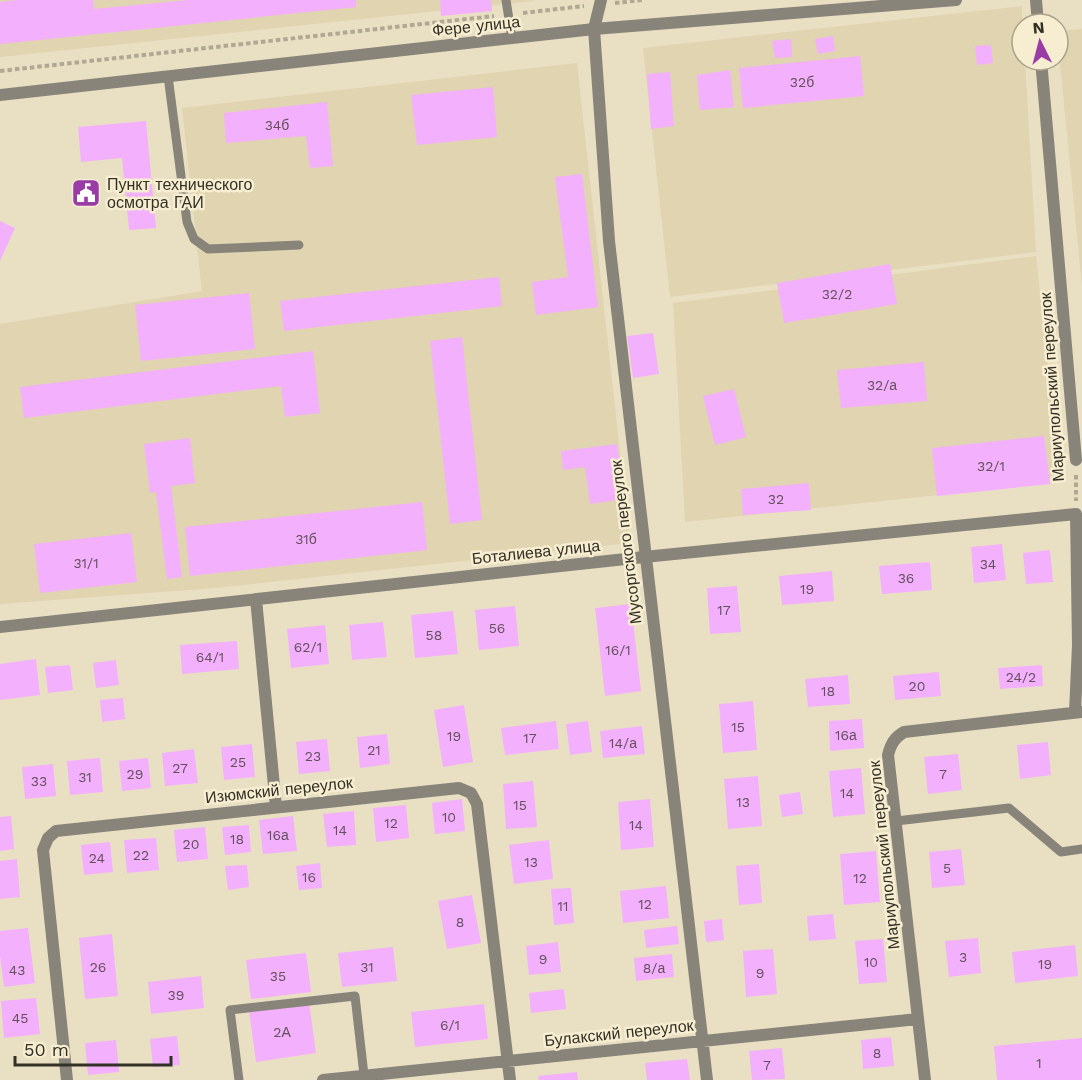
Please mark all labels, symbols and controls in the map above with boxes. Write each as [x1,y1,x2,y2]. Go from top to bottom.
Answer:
street label: Фере улица [431,12,521,40]
north arrow [1010,12,1070,72]
text: N [1032,18,1045,38]
house number: 32б [790,74,814,90]
house number: 34б [265,117,289,133]
place label: Пункт технического осмотра ГАИ [107,175,253,212]
public building icon: Пункт технического осмотра ГАИ [70,177,102,209]
house number: 32/2 [822,286,852,302]
street label: Мариупольский переулок [1036,291,1068,482]
house number: 32/а [867,377,897,393]
street label: Мусоргского переулок [606,458,645,625]
house number: 32/1 [977,458,1005,474]
house number: 32 [768,491,784,507]
house number: 31б [295,531,317,547]
street label: Боталиева улица [471,536,601,568]
house number: 31/1 [73,555,99,571]
house number: 34 [980,556,996,572]
house number: 36 [898,570,914,586]
house number: 19 [800,581,814,597]
house number: 17 [717,602,731,618]
house number: 56 [489,620,505,636]
house number: 58 [426,627,442,643]
house number: 62/1 [294,639,322,655]
house number: 16/1 [605,642,631,658]
house number: 64/1 [196,649,224,665]
house number: 24/2 [1006,669,1036,685]
house number: 20 [909,678,925,694]
house number: 18 [821,683,835,699]
house number: 15 [731,719,745,735]
house number: 16а [835,727,857,743]
house number: 19 [447,728,461,744]
house number: 17 [523,730,537,746]
house number: 14/а [609,735,637,751]
house number: 21 [367,742,381,758]
house number: 23 [305,748,321,764]
house number: 25 [230,754,246,770]
street label: Мариупольский переулок [865,759,903,950]
house number: 27 [172,760,188,776]
house number: 29 [127,766,143,782]
house number: 7 [939,766,947,782]
house number: 31 [78,769,92,785]
house number: 33 [31,773,47,789]
street label: Изюмский переулок [204,773,355,807]
house number: 14 [840,785,854,801]
house number: 13 [736,794,750,810]
house number: 15 [513,797,527,813]
house number: 10 [442,809,456,825]
house number: 12 [384,815,398,831]
house number: 14 [629,817,643,833]
house number: 14 [333,822,347,838]
house number: 16а [267,827,289,843]
house number: 18 [230,831,244,847]
house number: 20 [183,836,199,852]
house number: 22 [133,847,149,863]
house number: 24 [89,850,105,866]
house number: 13 [524,854,538,870]
house number: 5 [943,860,951,876]
house number: 16 [302,869,316,885]
house number: 12 [853,870,867,886]
house number: 12 [638,896,652,912]
house number: 11 [558,898,568,914]
house number: 8 [456,914,464,930]
house number: 3 [959,949,967,965]
house number: 9 [539,951,547,967]
house number: 10 [864,954,878,970]
house number: 19 [1038,956,1052,972]
house number: 26 [90,959,106,975]
house number: 31 [360,959,374,975]
house number: 8/а [643,960,665,976]
house number: 43 [9,962,25,978]
house number: 9 [756,965,764,981]
house number: 35 [270,968,286,984]
house number: 39 [168,987,184,1003]
house number: 45 [12,1010,28,1026]
street label: Булакский переулок [544,1016,695,1050]
house number: 6/1 [440,1017,460,1033]
house number: 2А [273,1024,291,1040]
scale bar [15,1029,171,1067]
text: 50 m [24,1039,69,1060]
house number: 8 [873,1045,881,1061]
house number: 1 [1036,1055,1042,1071]
house number: 7 [763,1057,771,1073]

